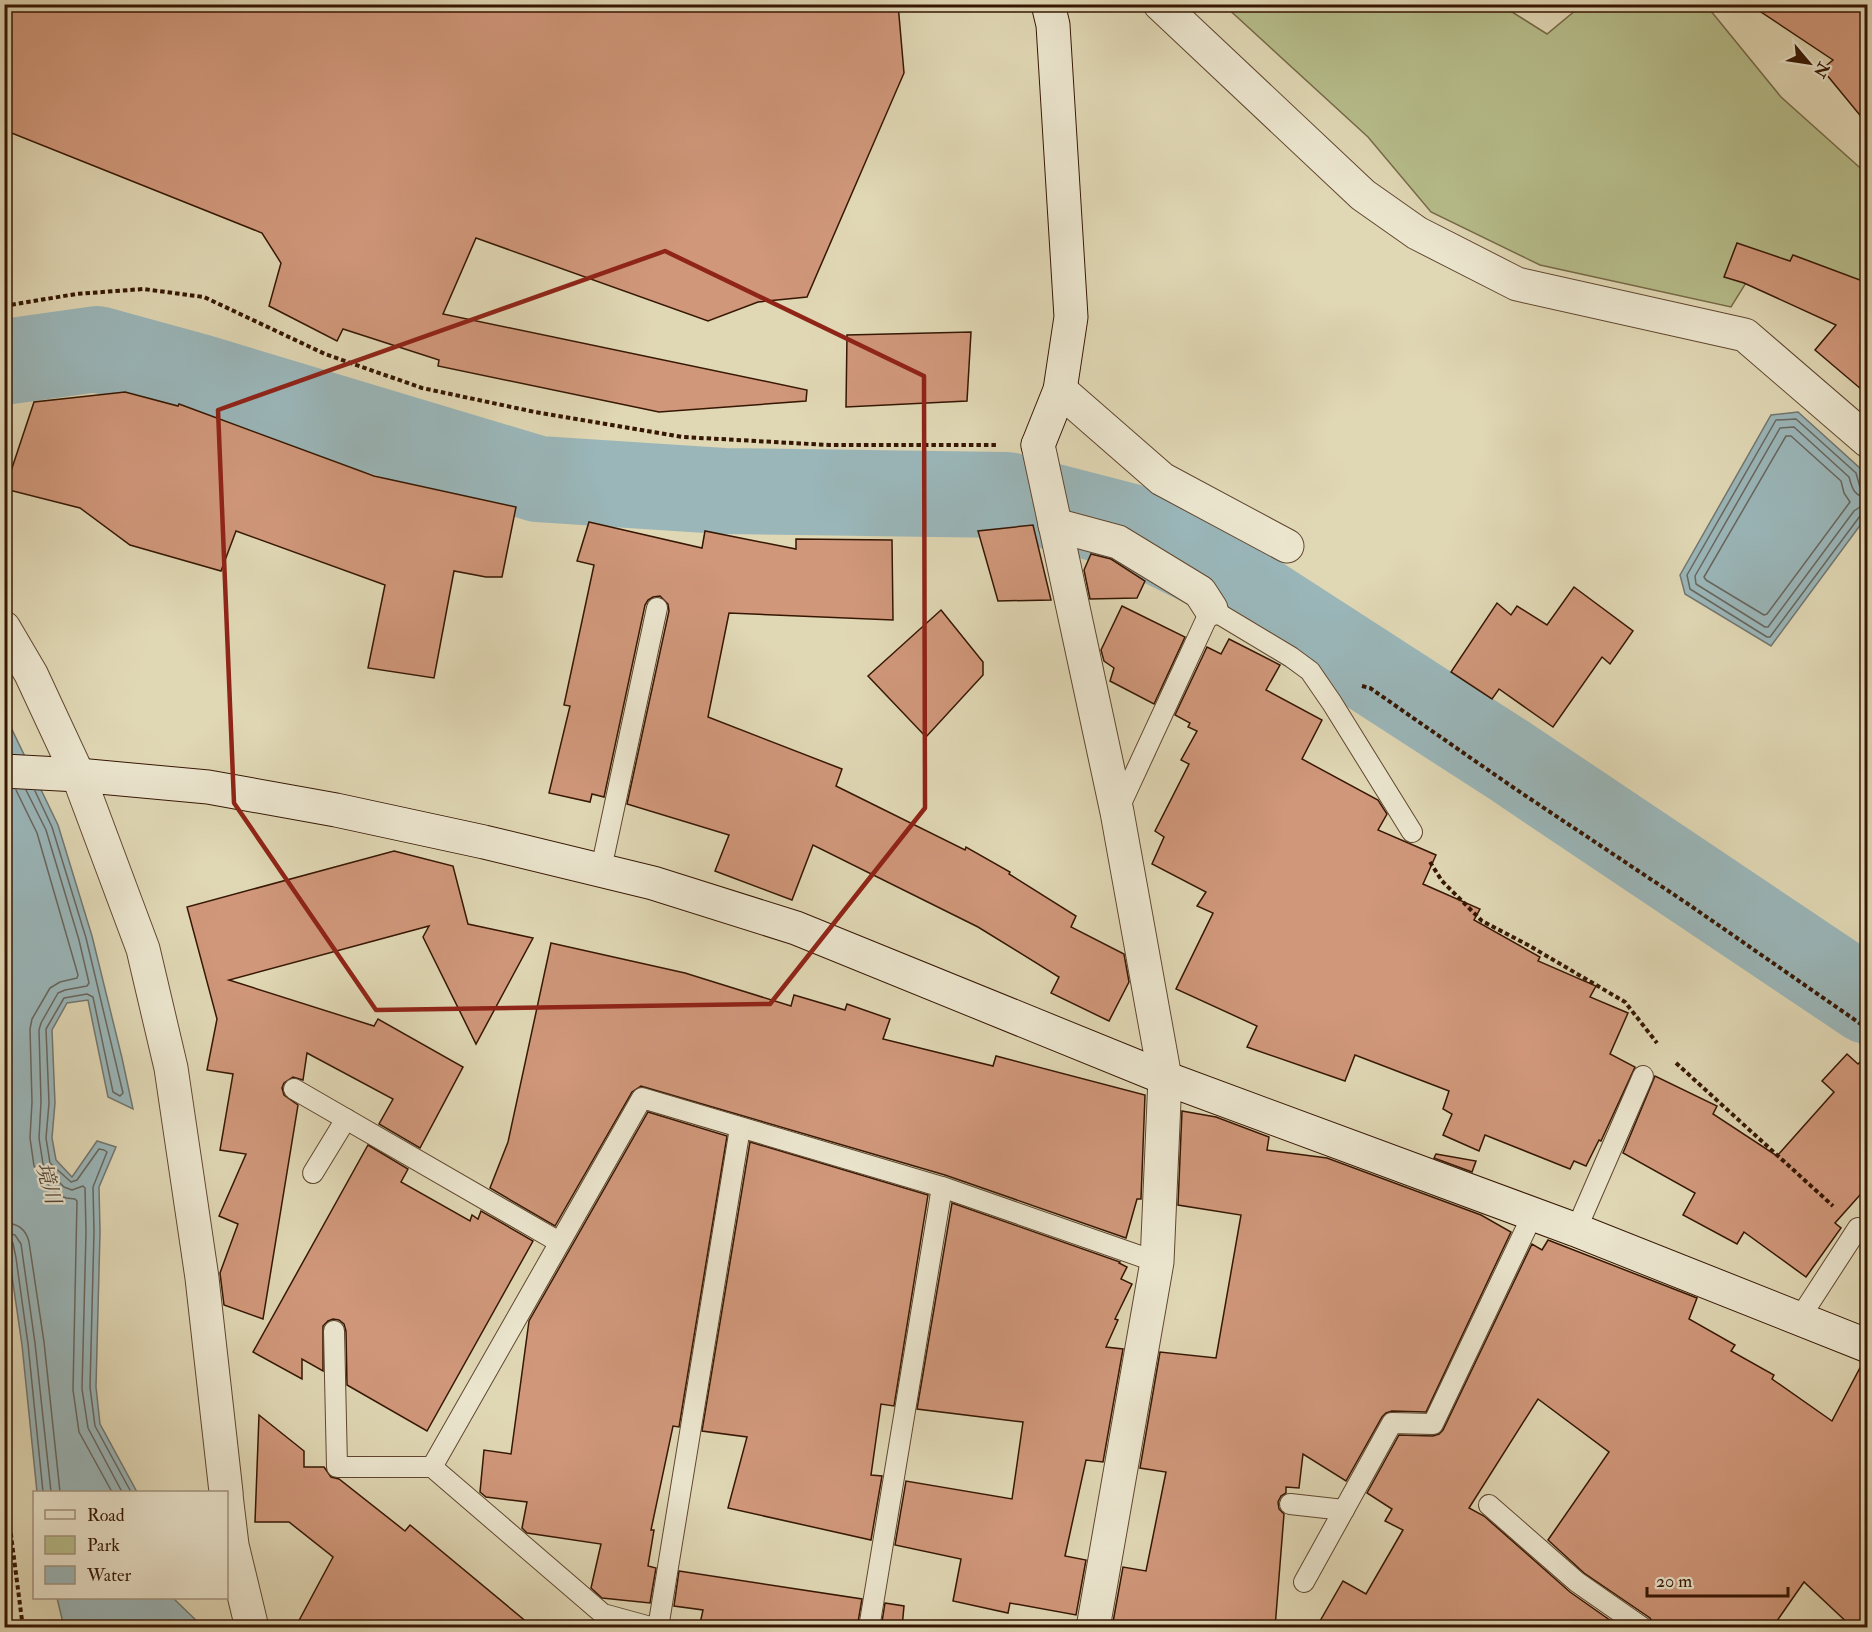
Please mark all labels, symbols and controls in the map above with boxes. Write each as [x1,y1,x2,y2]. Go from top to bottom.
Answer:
north arrow [1779,33,1839,93]
text: N [1809,58,1834,81]
water label: 境川 [30,1159,67,1209]
legend [33,1491,228,1599]
text: Road [87,1504,125,1527]
text: Park [87,1534,120,1557]
scale bar [1647,1560,1788,1598]
text: Water [86,1564,131,1587]
text: 20 m [1656,1570,1692,1593]

